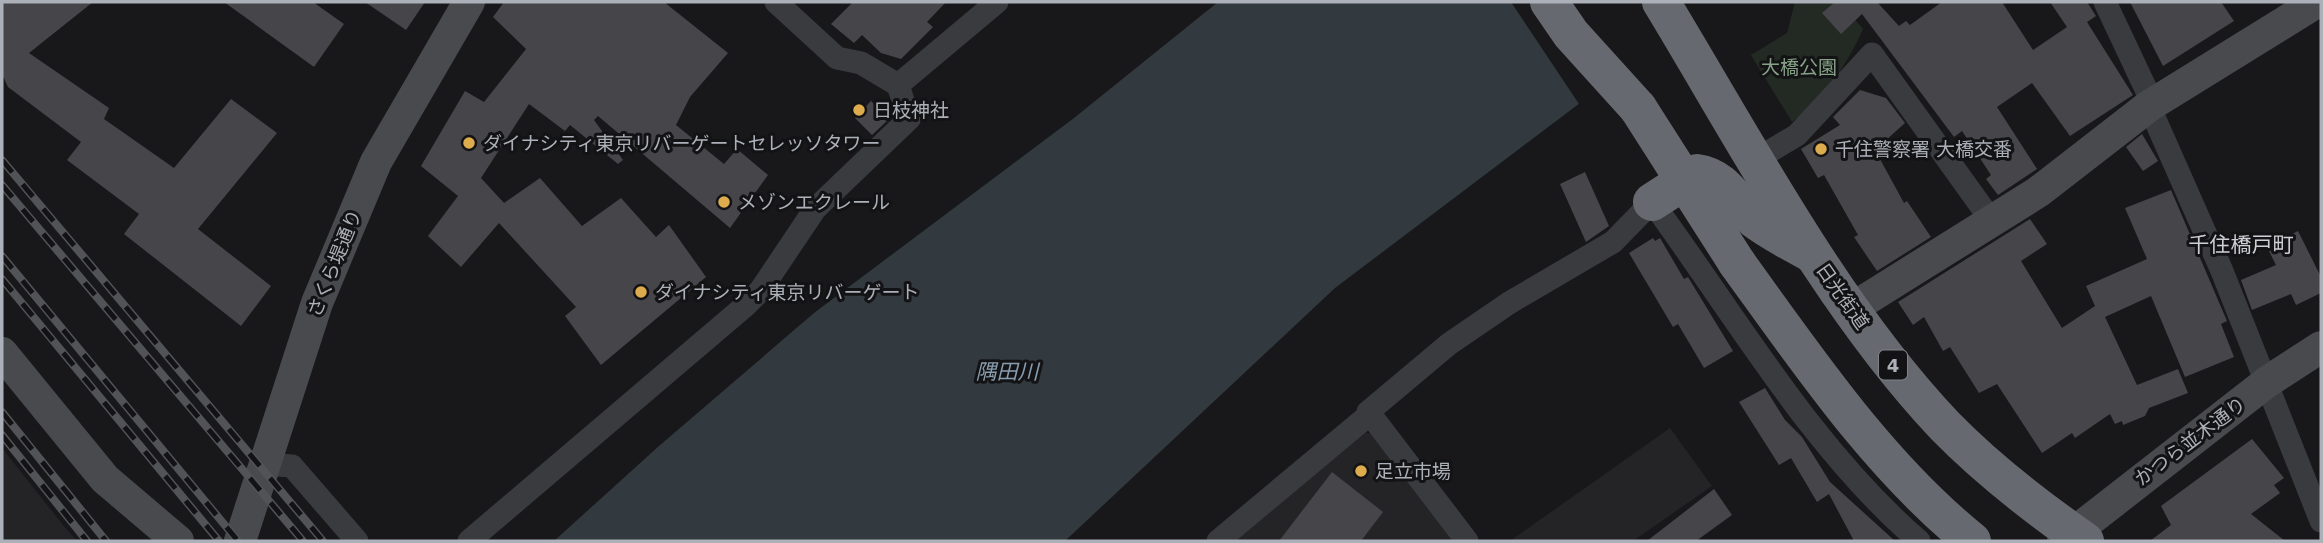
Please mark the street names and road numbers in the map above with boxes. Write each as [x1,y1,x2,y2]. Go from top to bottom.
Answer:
street label: さくら堤通り [302,206,366,320]
street label: 日光街道 [1812,259,1874,333]
road number: 4 [1879,351,1907,380]
street label: かつら並木通り [2130,392,2250,490]

